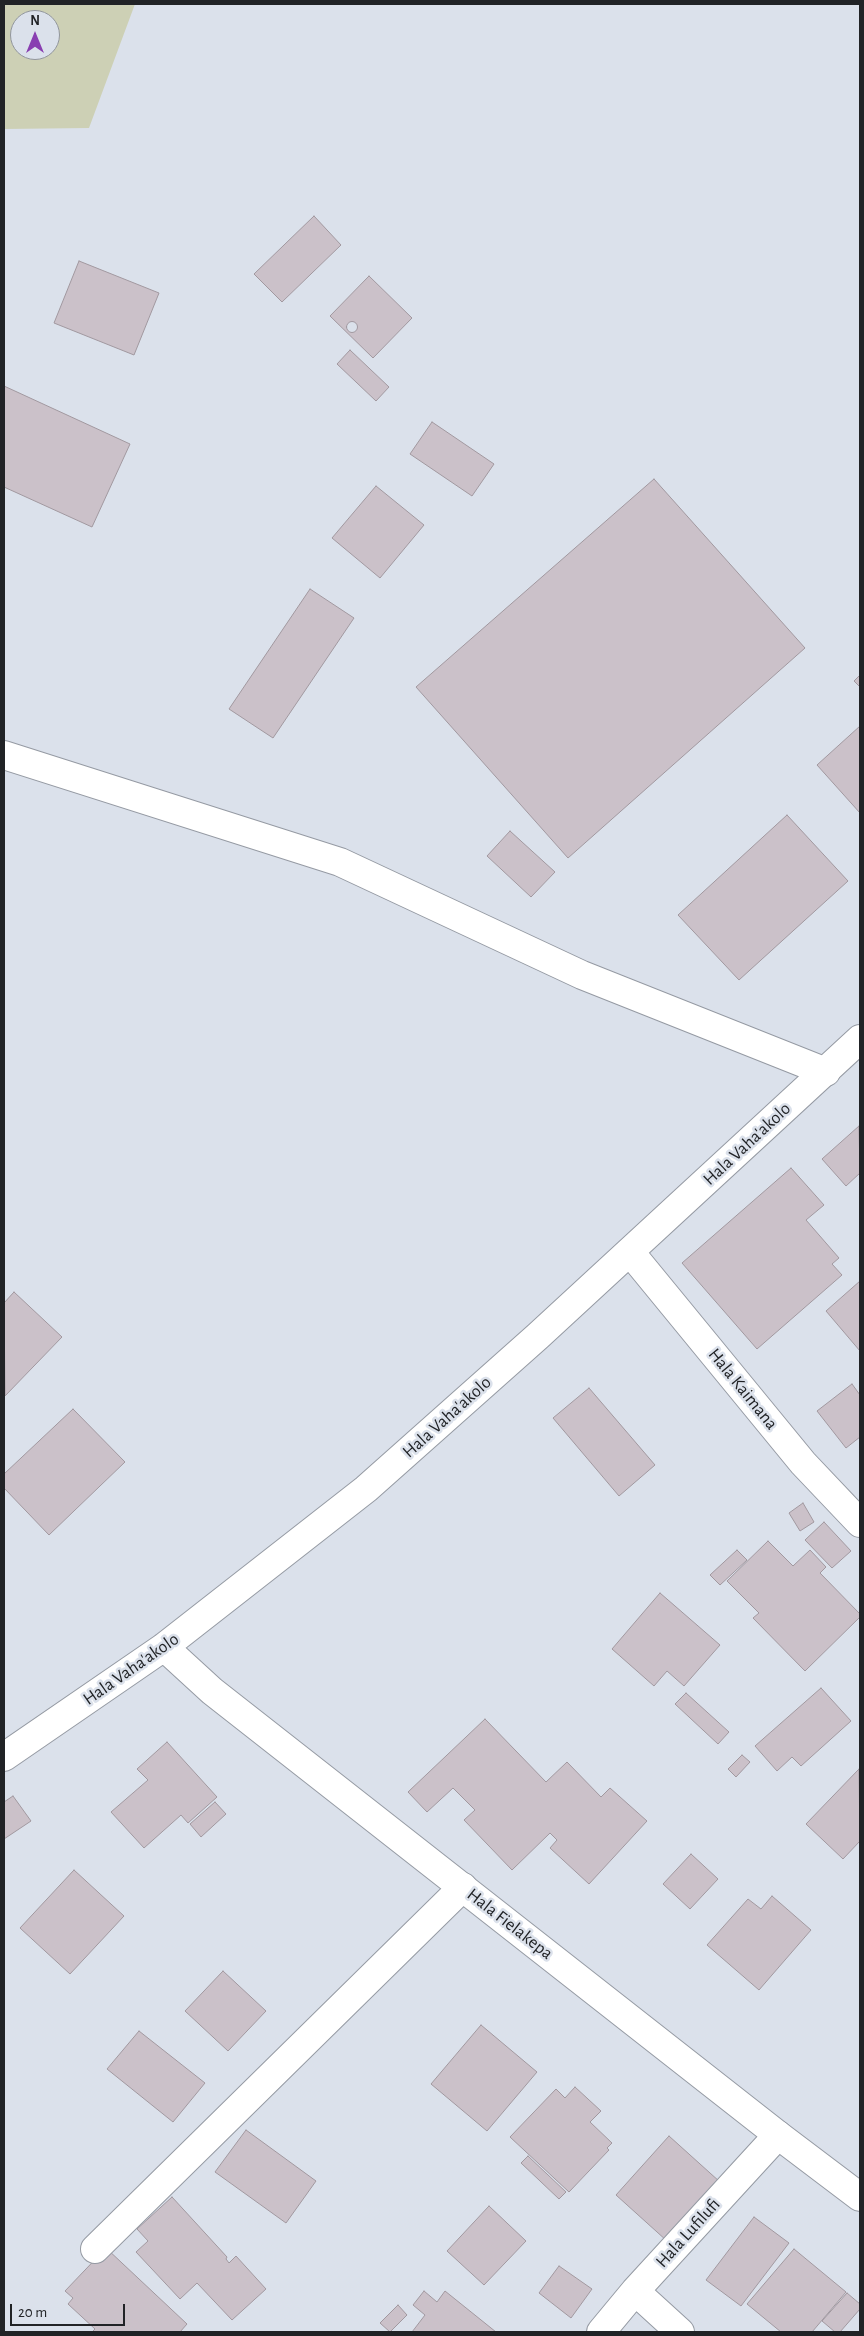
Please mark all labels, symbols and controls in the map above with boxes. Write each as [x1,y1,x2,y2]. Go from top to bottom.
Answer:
north arrow [10,10,60,60]
text: N [30,14,40,28]
street label: Hala Vaha'akolo [699,1098,795,1190]
street label: Hala Kaimana [704,1344,782,1434]
street label: Hala Vaha'akolo [398,1372,496,1462]
street label: Hala Vaha'akolo [79,1628,183,1710]
street label: Hala Fielakepa [463,1884,557,1964]
street label: Hala Lufilufi [651,2194,725,2272]
scale bar [12,2294,128,2326]
text: 20 m [18,2305,47,2320]

